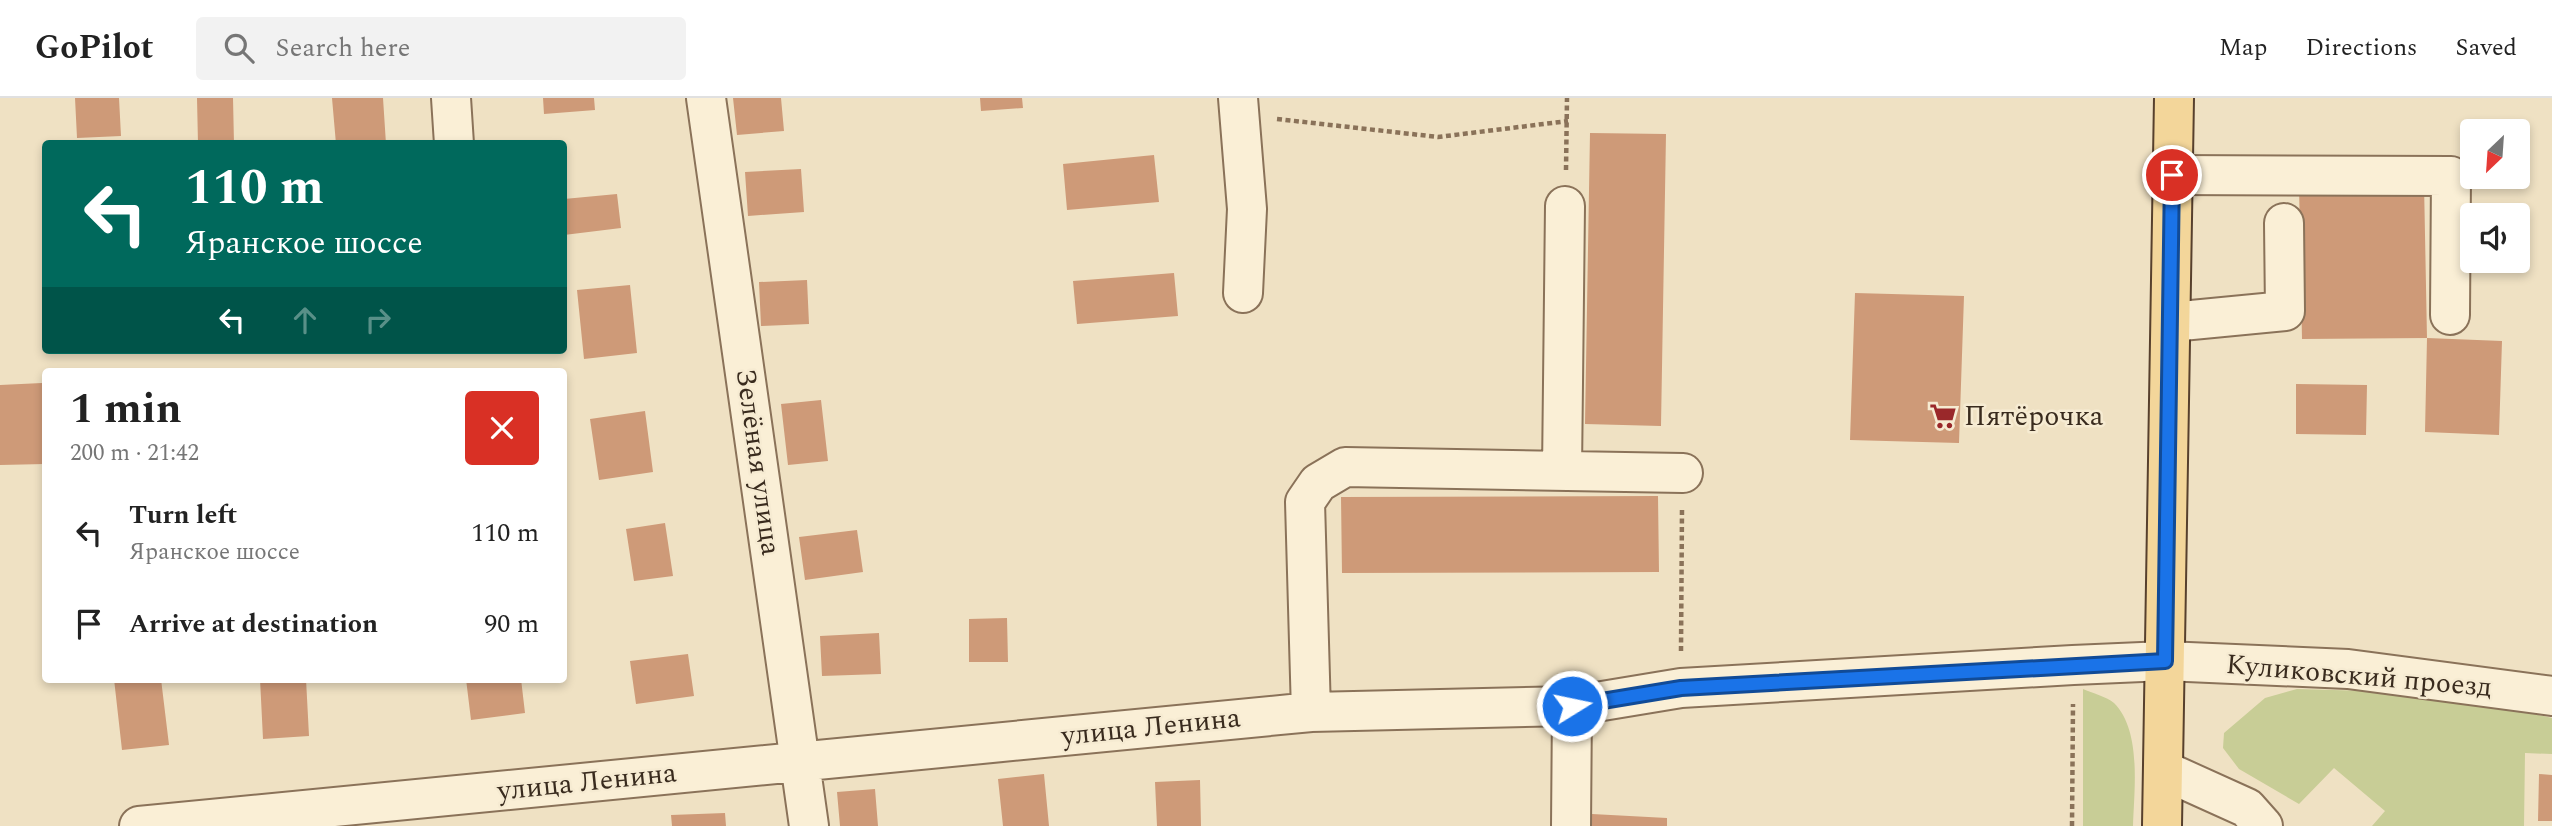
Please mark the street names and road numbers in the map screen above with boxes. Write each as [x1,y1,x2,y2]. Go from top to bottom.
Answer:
street label: Зелёная улица [724,366,792,559]
street label: Куликовский проезд [2224,643,2494,709]
street label: улица Ленина [1058,696,1243,758]
street label: улица Ленина [494,751,679,813]

